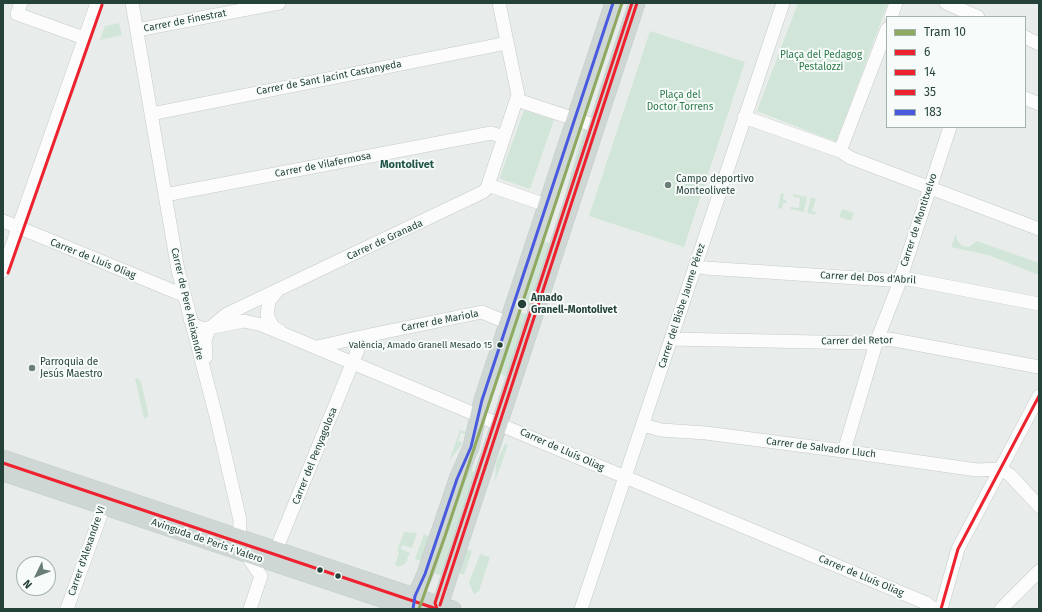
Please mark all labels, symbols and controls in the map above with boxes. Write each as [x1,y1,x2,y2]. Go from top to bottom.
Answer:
street label: Carrer de Finestrat [143,7,227,35]
legend [886,16,1026,128]
text: Tram 10 [924,25,966,39]
text: 6 [924,45,930,59]
park label: Plaça del Pedagog Pestalozzi [780,49,862,72]
street label: Carrer de Sant Jacint Castanyeda [255,58,403,98]
text: 14 [924,65,936,79]
text: 35 [924,85,936,99]
park label: Plaça del Doctor Torrens [647,89,713,112]
text: 183 [924,105,942,119]
street label: Carrer de Vilafermosa [274,150,372,180]
district label: Montolivet [380,158,434,172]
street label: Carrer de Montitxelvo [898,172,940,268]
place label: Campo deportivo Monteolivete [676,173,754,196]
marker: Campo deportivo Monteolivete [663,180,673,190]
street label: Carrer de Granada [345,217,425,263]
street label: Carrer de Lluís Oliag [48,236,138,282]
street label: Carrer del Bisbe Jaume Pérez [656,242,708,370]
street label: Carrer de Pere Aleixandre [168,247,206,361]
street label: Carrer del Dos d'Abril [820,269,916,287]
place label: Amado Granell-Montolivet [531,292,617,316]
marker: Amado Granell-Montolivet [516,298,528,310]
street label: Carrer de Mariola [400,308,480,334]
street label: Carrer del Retor [821,334,893,348]
place label: València, Amado Granell Mesado 15 [349,340,492,350]
marker: València, Amado Granell Mesado 15 [495,340,505,350]
place label: Parroquia de Jesús Maestro [40,356,103,380]
marker: Parroquia de Jesús Maestro [27,363,37,373]
street label: Carrer del Penyagolosa [290,406,340,506]
street label: Carrer de Lluís Oliag [518,426,606,474]
street label: Carrer de Salvador Lluch [765,435,877,461]
street label: Carrer d'Alexandre VI [66,504,108,598]
street label: Avinguda de Peris i Valero [150,516,264,566]
street label: Carrer de Lluís Oliag [817,553,905,599]
north arrow [16,556,56,596]
unlabelled marker [315,565,325,575]
unlabelled marker [333,571,343,581]
text: N [20,577,35,591]

